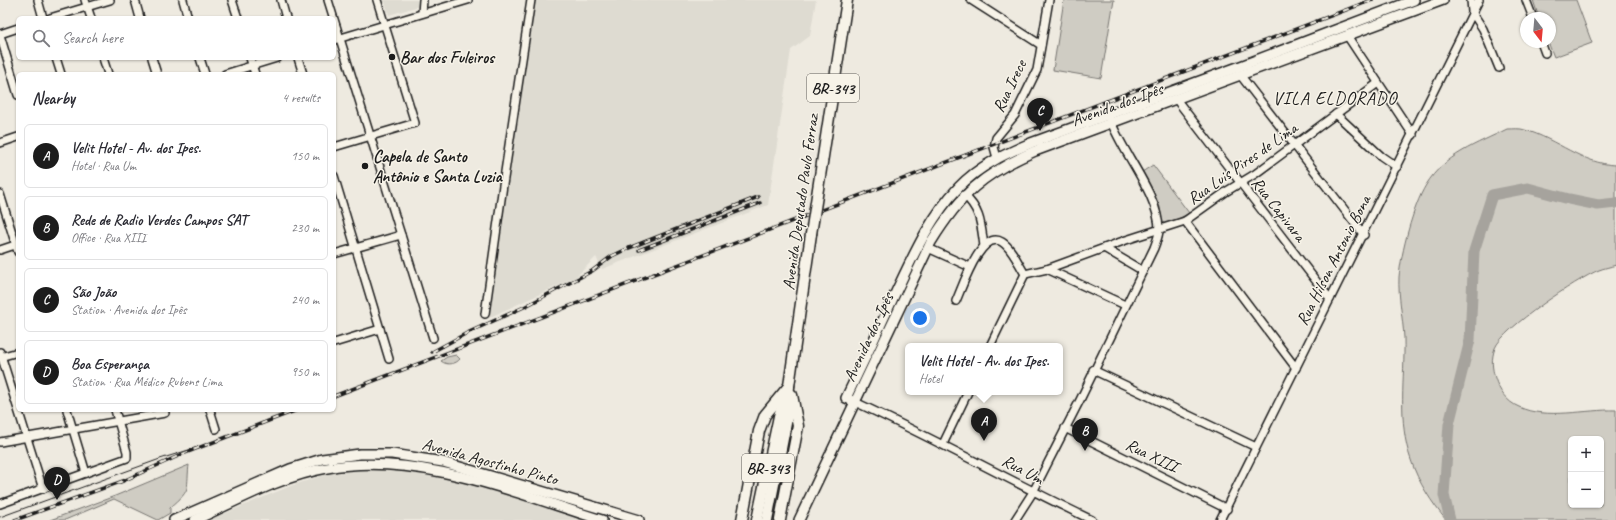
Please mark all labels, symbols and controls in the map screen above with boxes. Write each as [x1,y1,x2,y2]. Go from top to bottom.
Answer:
north arrow [1520,12,1556,48]
search box [16,16,336,60]
icon: search [30,27,52,49]
text: Search here [62,29,123,48]
place label: Bar dos Fuleiros [400,47,496,68]
marker: Bar dos Fuleiros [387,52,397,62]
street label: Rua Irece [988,55,1032,116]
road number: BR-343 [807,74,859,102]
street label: Avenida dos Ipês [1069,78,1168,131]
district label: VILA ELDORADO [1273,87,1398,109]
text: Nearby [32,88,75,109]
text: 4 results [282,90,320,106]
pin: C [1027,98,1053,131]
street label: Avenida Deputado Paulo Ferraz [778,111,823,291]
street label: Rua Luis Pires de Lima [1183,117,1303,209]
text: Velit Hotel - Av. dos Ipes. [71,139,201,158]
place label: Capela de Santo Antônio e Santa Luzia [373,146,504,187]
text: A [43,148,49,164]
text: 150 m [291,148,319,164]
text: Hotel · Rua Um [71,158,136,174]
marker: Capela de Santo Antônio e Santa Luzia [360,161,370,171]
street label: Rua Capivara [1247,173,1312,247]
street label: Rua Hilson Antonio Bona [1292,190,1376,329]
text: Rede de Radio Verdes Campos SAT [71,211,247,230]
text: B [43,220,49,236]
text: 230 m [291,220,319,236]
text: Office · Rua XIII [71,230,146,246]
text: São João [71,283,116,302]
street label: Avenida dos Ipês [839,288,899,385]
text: C [43,292,49,308]
text: 240 m [291,292,319,308]
text: Station · Avenida dos Ipês [71,302,186,318]
your location [910,308,930,328]
popup [905,343,1063,395]
text: Velit Hotel - Av. dos Ipes. [919,352,1049,371]
text: Boa Esperança [71,355,149,374]
text: D [42,364,50,380]
text: 950 m [291,364,319,380]
text: Hotel [919,371,942,387]
text: Station · Rua Médico Rubens Lima [71,374,222,390]
pin: A [971,408,997,441]
pin: B [1072,418,1098,451]
street label: Avenida Agostinho Pinto [420,433,562,490]
street label: Rua XIII [1122,434,1184,478]
map controls [1568,436,1604,508]
button: + [1568,436,1604,472]
street label: Rua Um [998,450,1048,490]
road number: BR-343 [742,454,794,482]
pin: D [44,467,70,500]
button: − [1568,472,1604,508]

